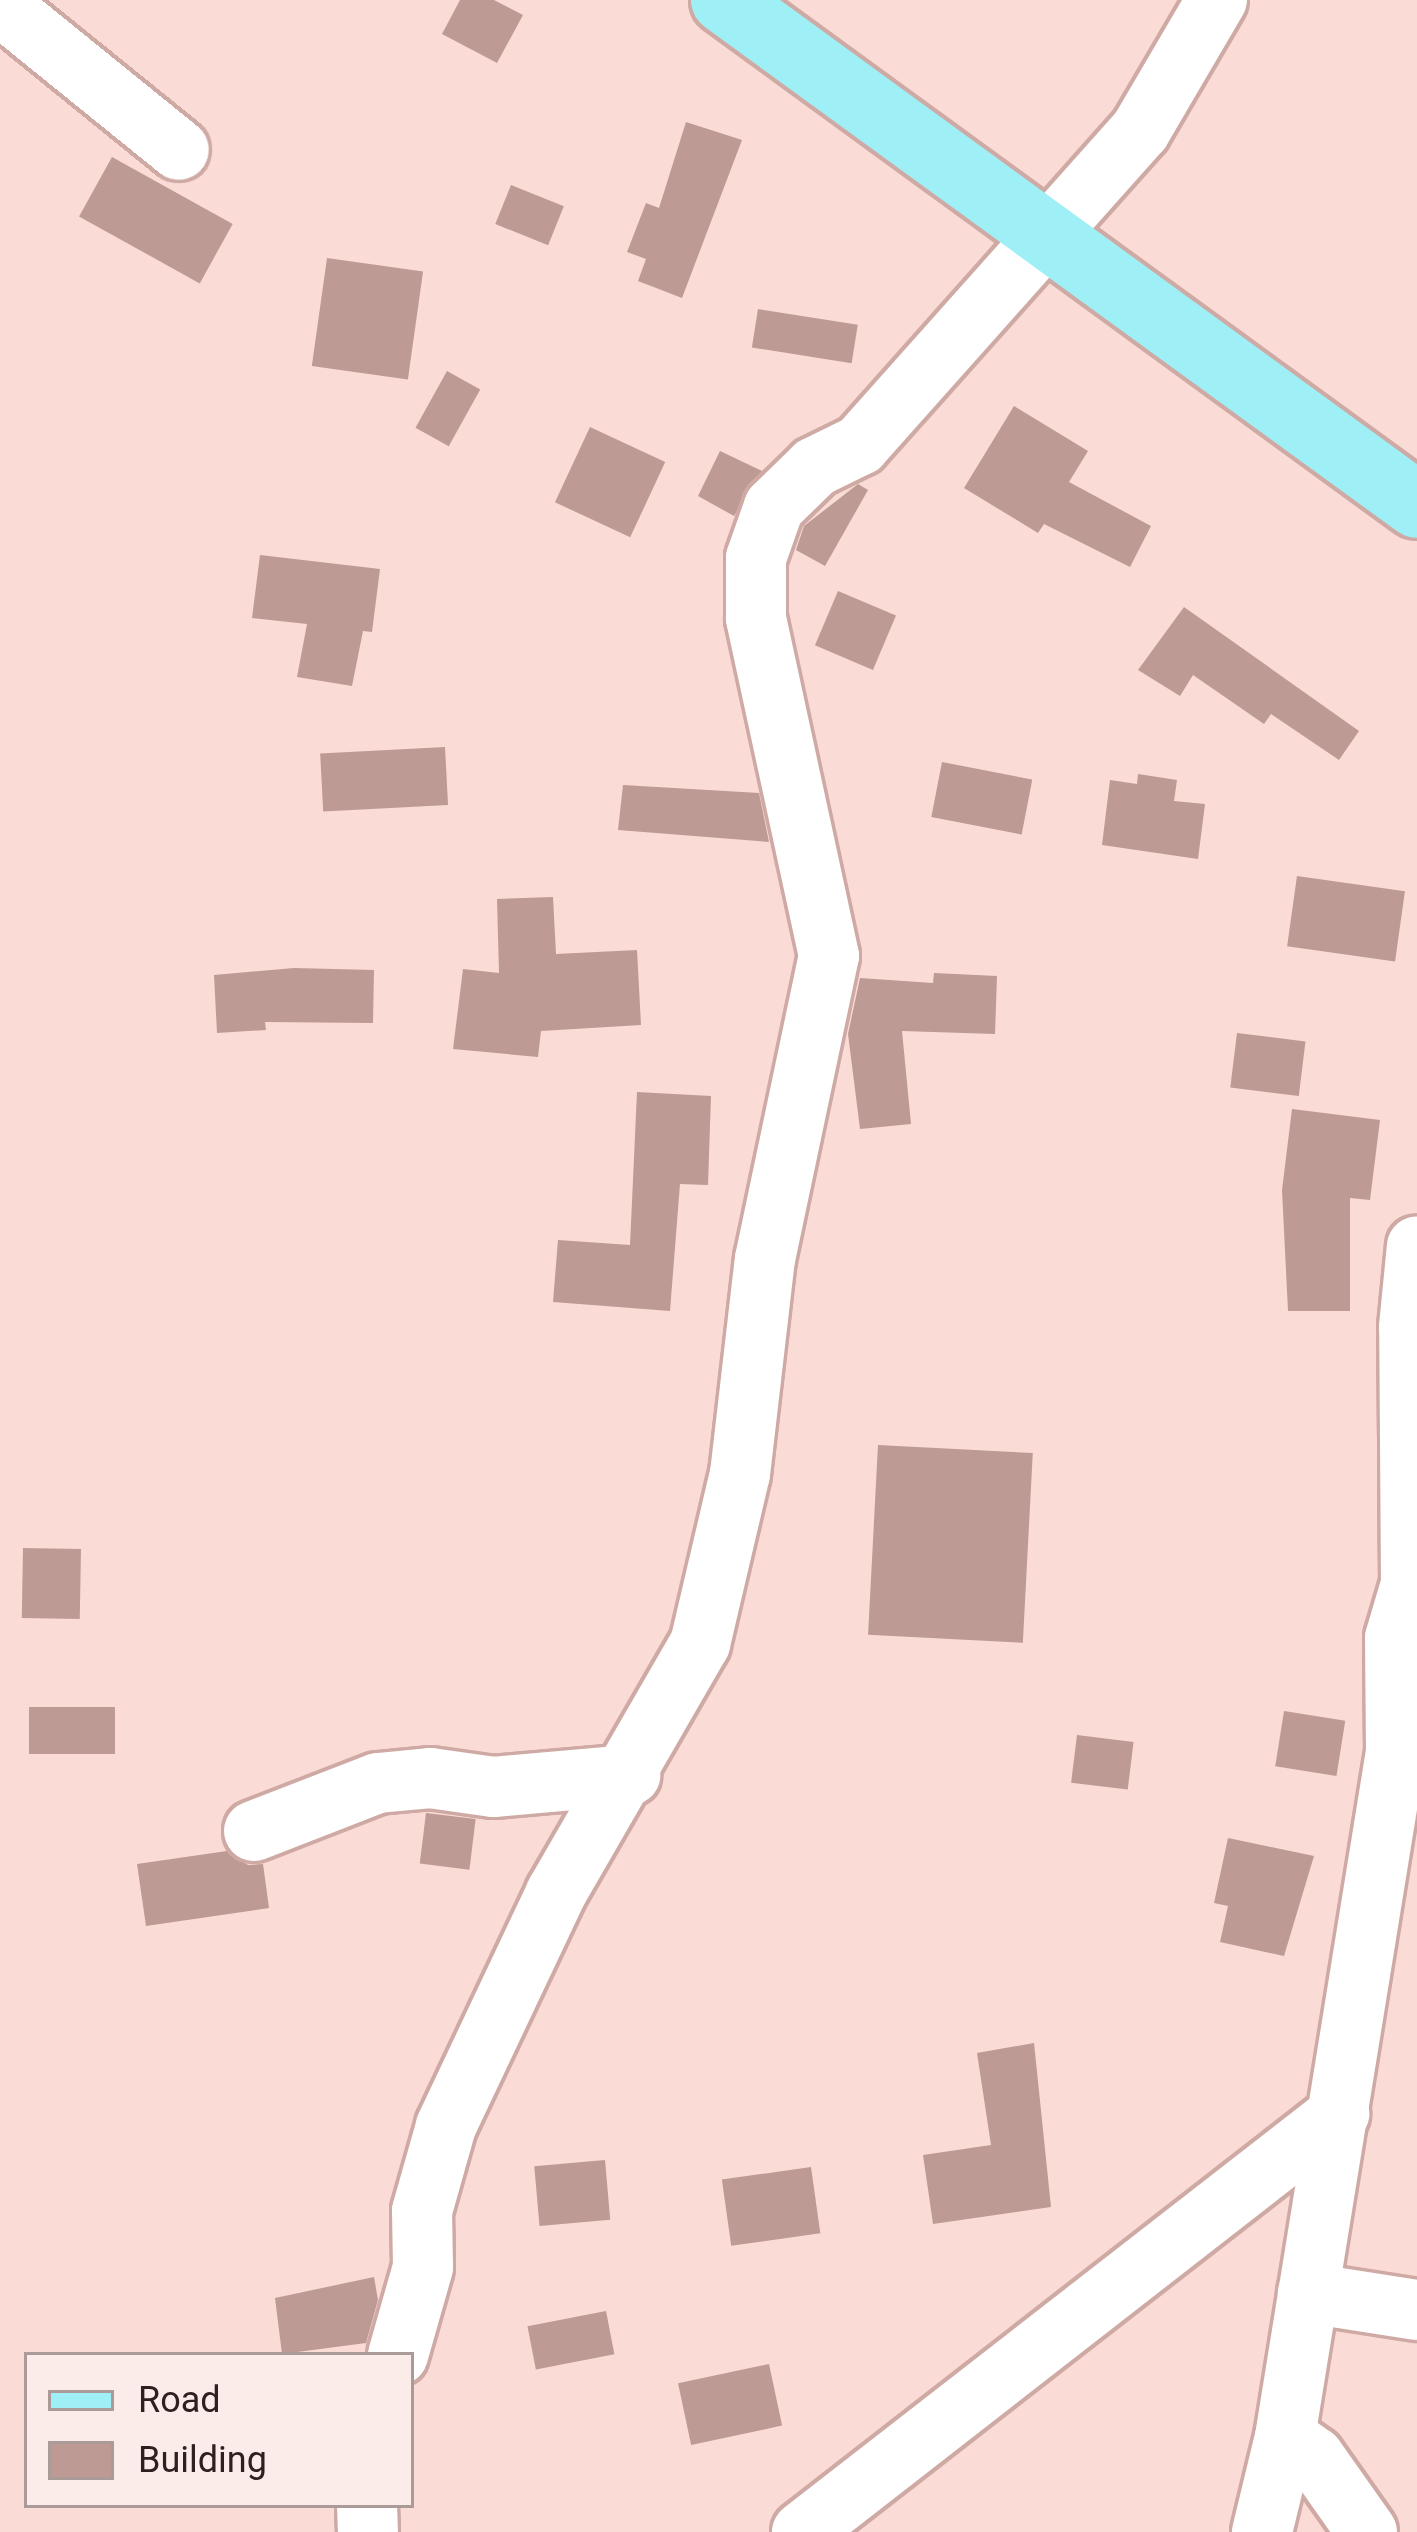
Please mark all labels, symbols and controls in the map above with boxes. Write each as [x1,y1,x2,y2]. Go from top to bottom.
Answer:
legend [24,2352,414,2508]
text: Road [138,2379,221,2421]
text: Building [138,2439,267,2481]

